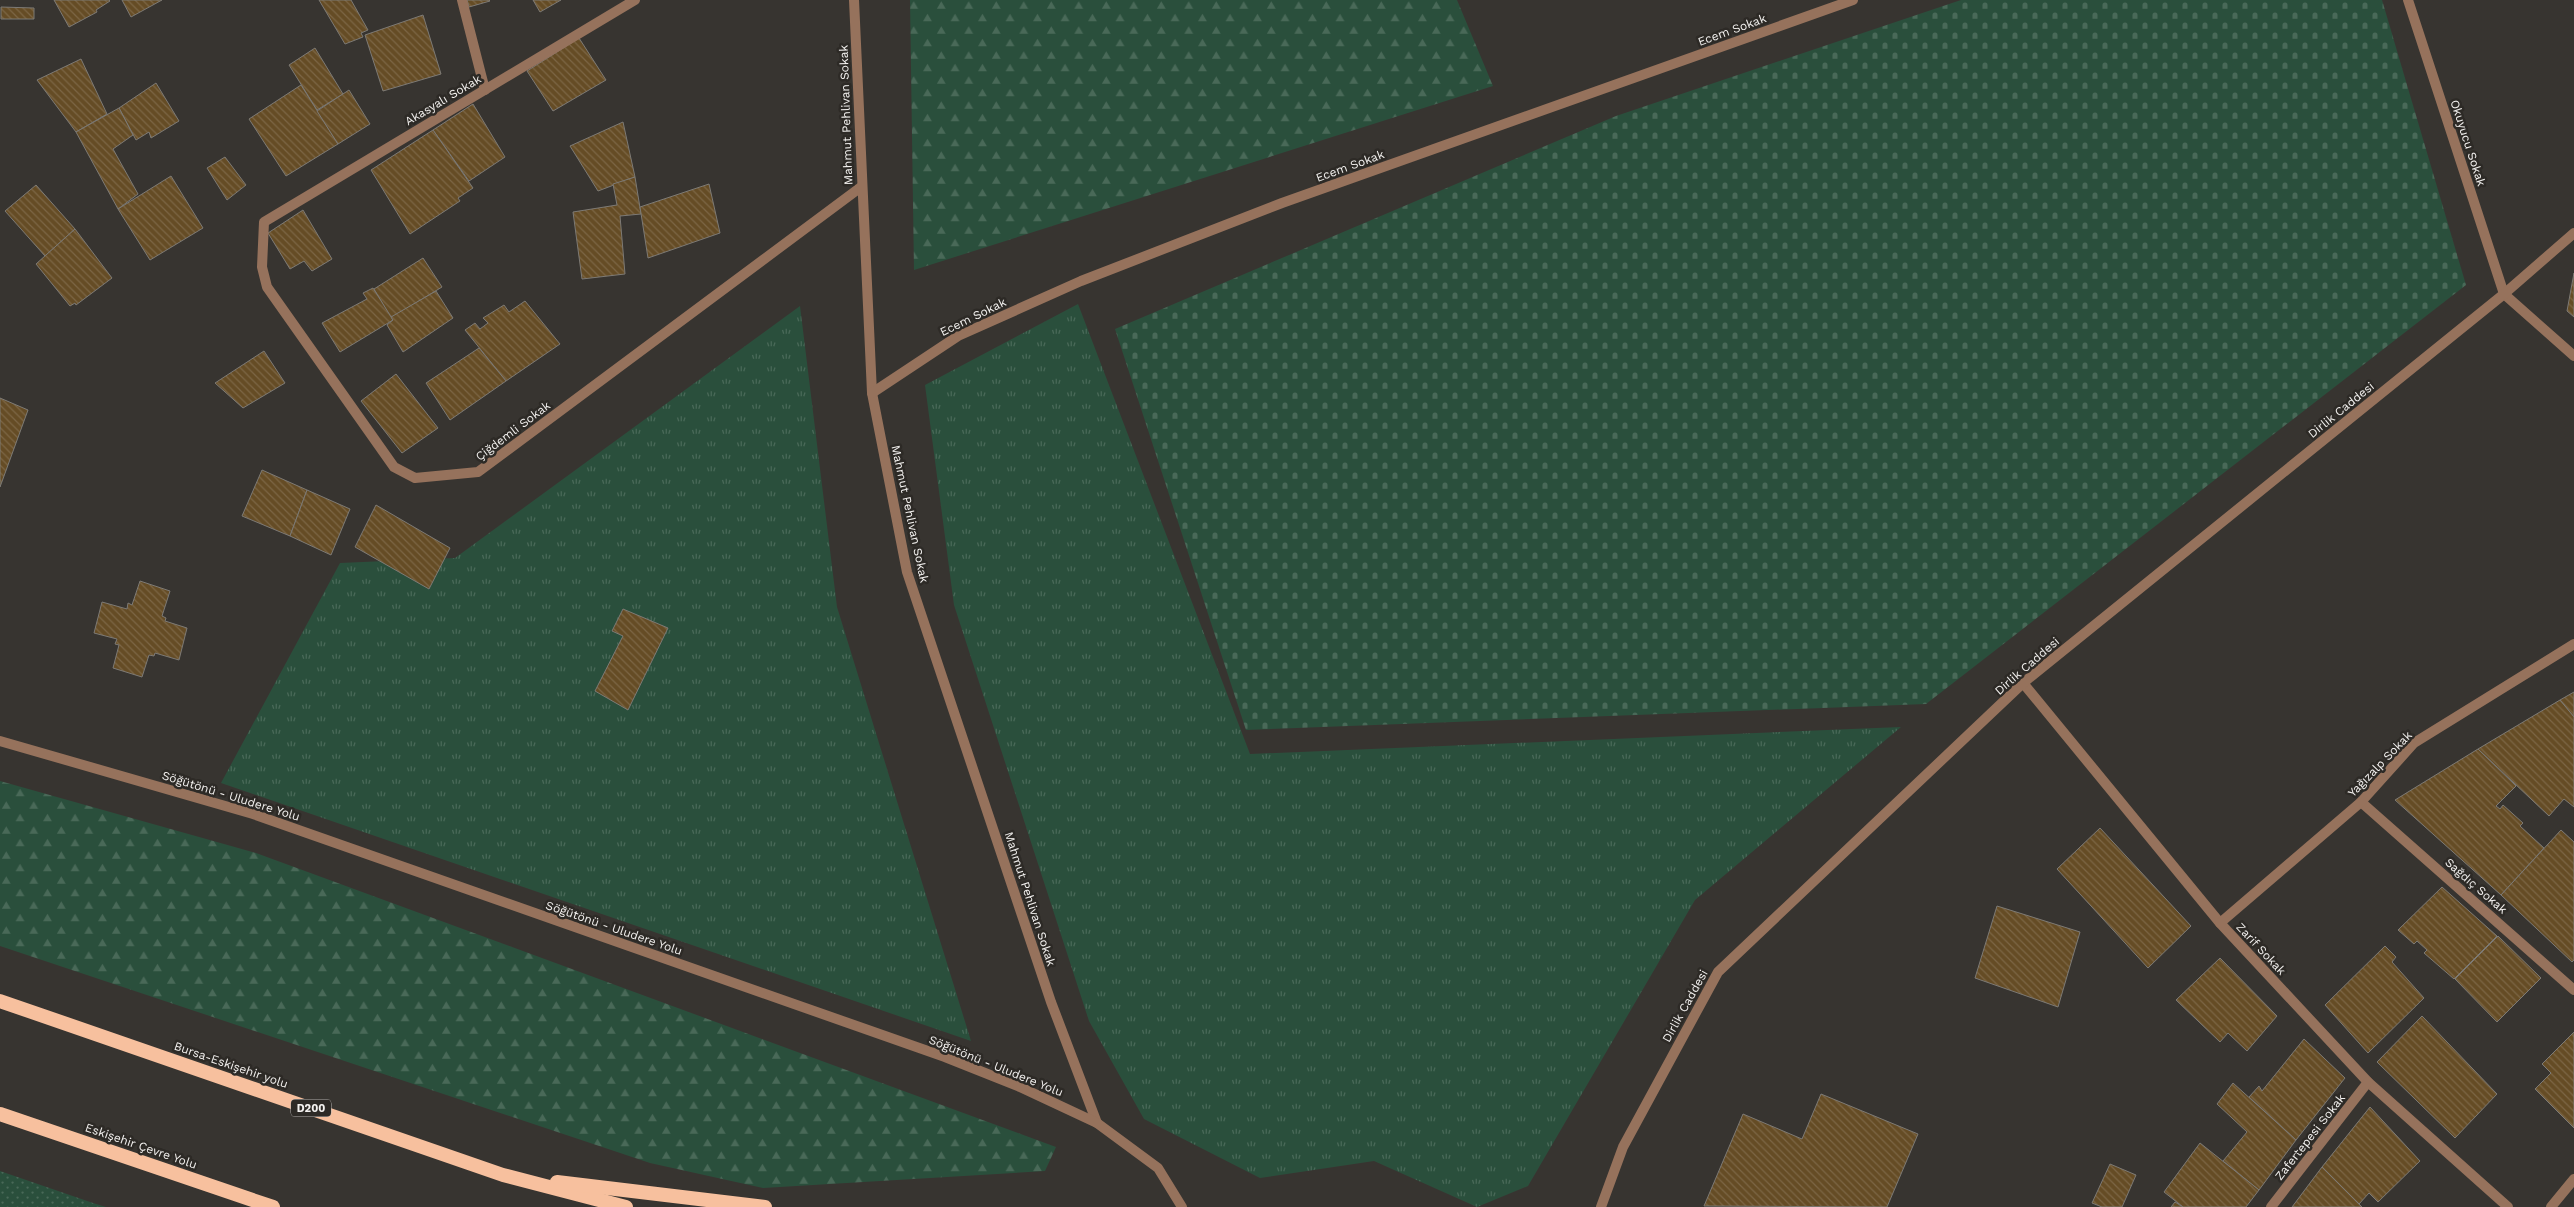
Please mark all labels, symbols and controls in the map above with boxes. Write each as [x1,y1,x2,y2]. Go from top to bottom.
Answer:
street label: Ecem Sokak [1696,11,1768,49]
street label: Mahmut Pehlivan Sokak [837,44,855,185]
street label: Akasyalı Sokak [402,72,484,128]
street label: Okuyucu Sokak [2447,98,2489,188]
street label: Ecem Sokak [1314,147,1386,185]
street label: Ecem Sokak [938,295,1008,339]
street label: Dirlik Caddesi [2305,379,2377,441]
street label: Çiğdemli Sokak [473,398,553,464]
street label: Mahmut Pehlivan Sokak [889,444,931,584]
street label: Dirlik Caddesi [1992,634,2062,698]
street label: Yağızalp Sokak [2345,728,2415,800]
street label: Söğütönü - Uludere Yolu [160,768,302,824]
street label: Mahmut Pehlivan Sokak [1002,830,1058,968]
street label: Sağdıç Sokak [2442,855,2510,917]
street label: Söğütönü - Uludere Yolu [544,898,684,958]
street label: Zarif Sokak [2233,920,2289,978]
street label: Dirlik Caddesi [1659,967,1711,1045]
street label: Söğütönü - Uludere Yolu [927,1033,1065,1099]
street label: Bursa-Eskişehir yolu [172,1039,290,1091]
street label: Zafertepesi Sokak [2272,1091,2348,1183]
road number: D200 [291,1100,331,1116]
street label: Eskişehir Çevre Yolu [83,1120,199,1172]

